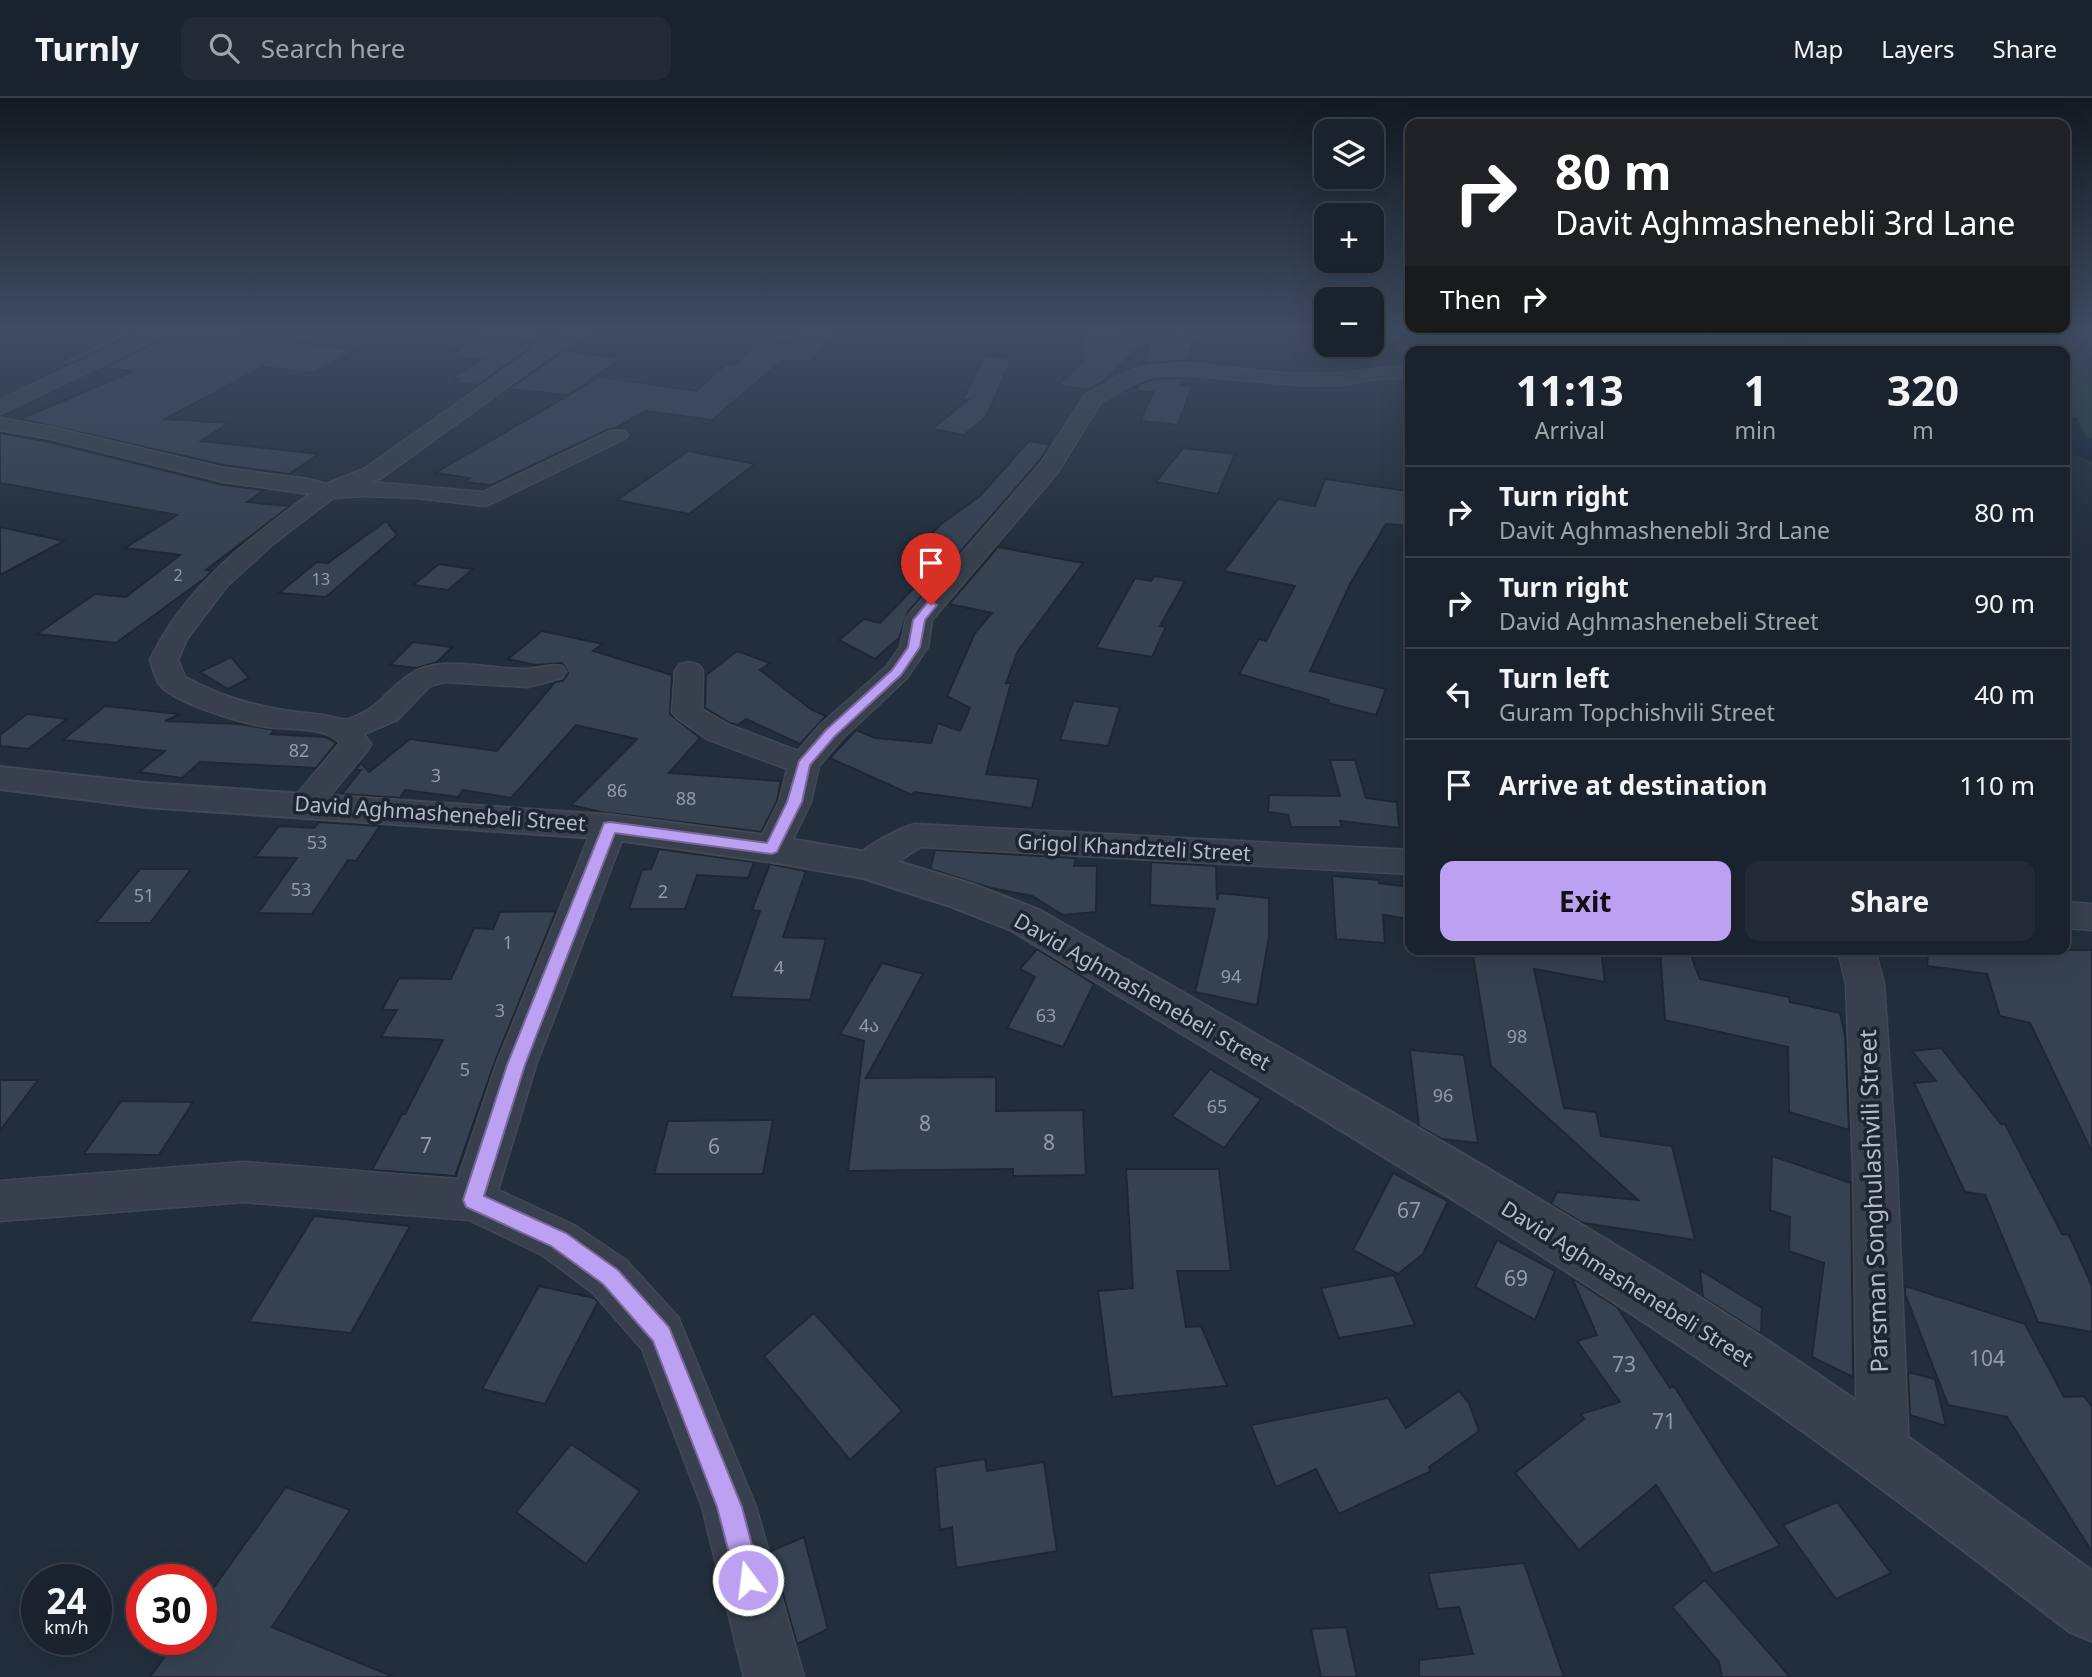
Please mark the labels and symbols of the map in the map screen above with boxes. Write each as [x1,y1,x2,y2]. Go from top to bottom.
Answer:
pin [901,533,961,605]
house number: 2 [173,564,183,586]
house number: 13 [312,568,330,590]
house number: 82 [289,738,309,762]
house number: 3 [431,763,441,787]
house number: 86 [607,778,627,802]
house number: 88 [676,786,696,810]
street label: David Aghmashenebeli Street [294,789,587,837]
street label: Grigol Khandzteli Street [1017,827,1252,867]
house number: 53 [307,830,327,854]
house number: 53 [291,877,311,901]
house number: 2 [658,879,668,903]
house number: 51 [134,883,154,907]
street label: David Aghmashenebeli Street [1009,906,1276,1076]
house number: 1 [503,930,513,954]
house number: 4 [774,955,784,979]
house number: 94 [1221,964,1241,988]
house number: 3 [495,998,505,1022]
house number: 63 [1036,1003,1056,1027]
house number: 4ა [859,1013,879,1037]
house number: 98 [1507,1024,1527,1048]
street label: Parsman Songhulashvili Street [1850,1029,1895,1373]
house number: 5 [460,1057,470,1081]
house number: 96 [1433,1083,1453,1107]
house number: 65 [1207,1094,1227,1118]
house number: 8 [919,1109,931,1137]
house number: 8 [1043,1128,1055,1156]
house number: 7 [420,1131,432,1159]
house number: 6 [708,1132,720,1160]
street label: David Aghmashenebeli Street [1496,1194,1759,1373]
house number: 67 [1397,1196,1421,1224]
house number: 69 [1504,1264,1528,1292]
house number: 104 [1969,1344,2005,1372]
house number: 73 [1612,1350,1636,1378]
house number: 71 [1652,1407,1676,1435]
position arrow [711,1543,785,1617]
speed limit sign: 30 [126,1564,217,1655]

